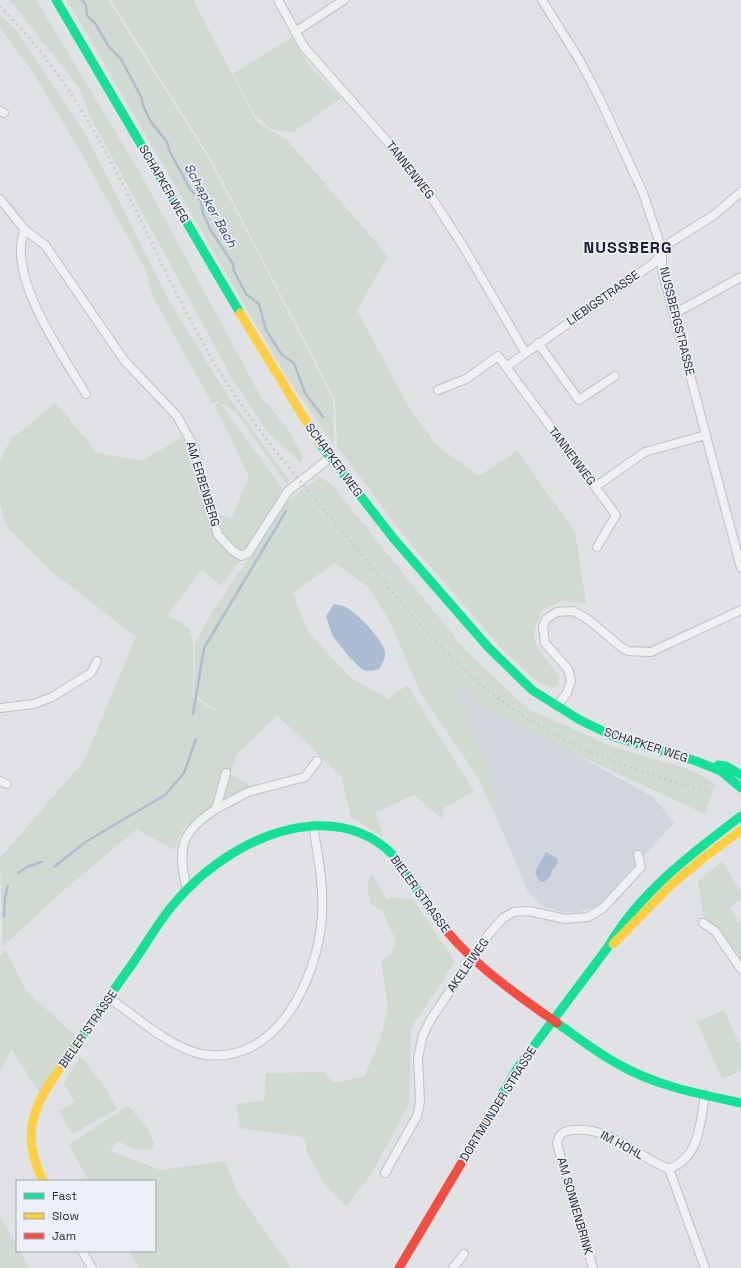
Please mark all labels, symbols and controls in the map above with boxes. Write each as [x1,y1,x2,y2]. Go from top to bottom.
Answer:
street label: TANNENWEG [382,138,438,202]
street label: SCHAPKER WEG [135,142,193,226]
water label: Schapker Bach [180,160,241,251]
district label: NUSSBERG [584,237,673,258]
street label: NUSSBERGSTRASSE [656,265,698,377]
street label: LIEBIGSTRASSE [563,267,643,329]
street label: SCHAPKER WEG [302,420,366,500]
street label: TANNENWEG [545,423,599,489]
street label: AM ERBENBERG [182,439,224,529]
street label: SCHAPKER WEG [602,724,690,766]
street label: BIELER STRASSE [386,852,454,936]
street label: AKELEIWEG [443,935,493,995]
street label: BIELER STRASSE [55,986,121,1071]
street label: DORTMUNDER STRASSE [456,1043,540,1165]
street label: IM HOHL [598,1127,647,1163]
street label: AM SONNENBRINK [553,1155,597,1257]
legend [16,1180,156,1252]
text: Fast [52,1188,77,1204]
text: Slow [52,1208,79,1224]
text: Jam [52,1228,76,1244]

